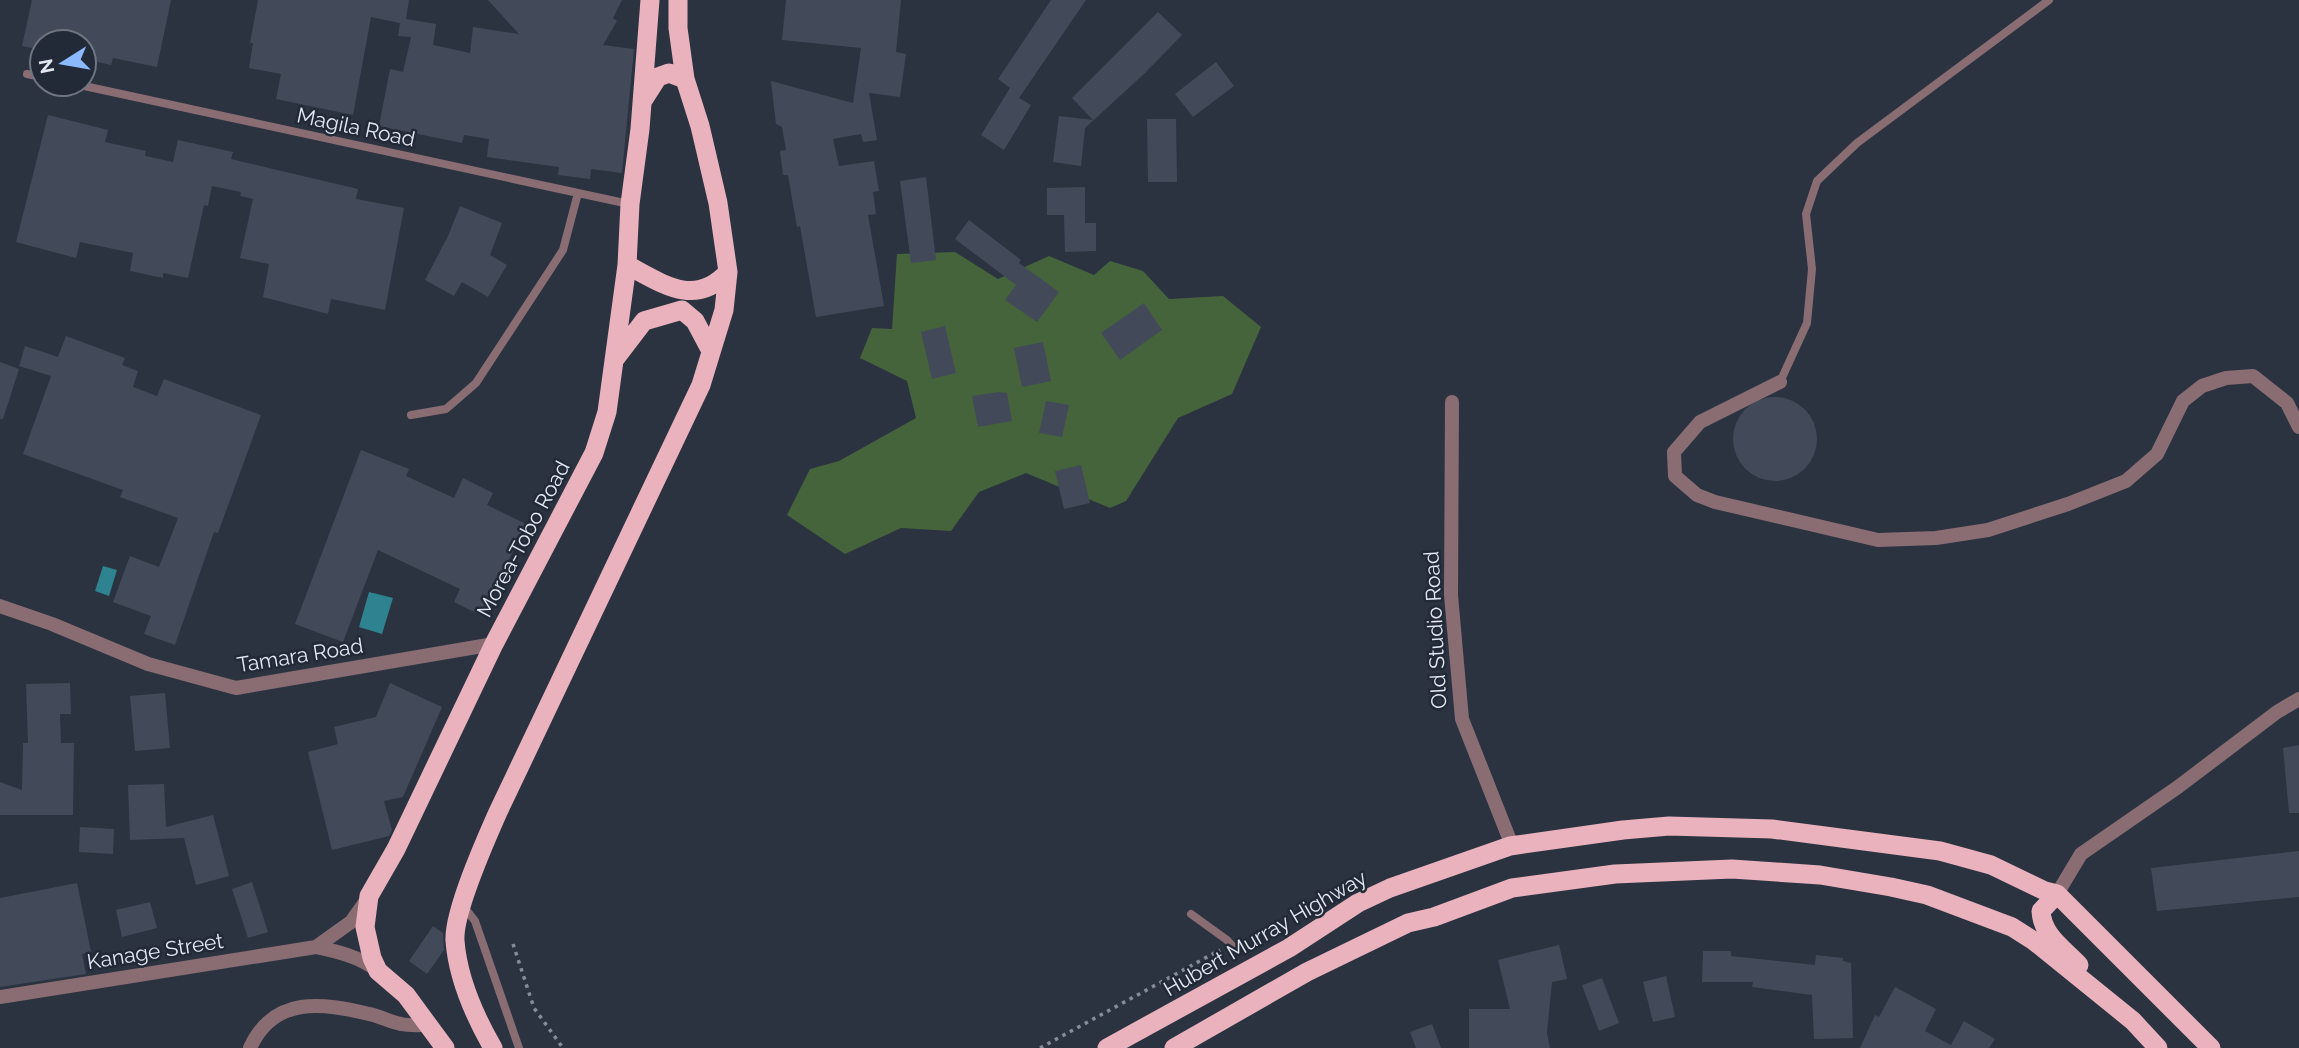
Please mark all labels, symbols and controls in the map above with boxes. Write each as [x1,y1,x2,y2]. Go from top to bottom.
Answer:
north arrow [28,28,98,98]
text: N [34,57,58,75]
street label: Magila Road [295,102,417,152]
street label: Morea-Tobo Road [471,457,575,621]
street label: Old Studio Road [1418,551,1452,709]
street label: Tamara Road [235,633,365,677]
street label: Hubert Murray Highway [1159,865,1371,1001]
street label: Kanage Street [85,928,225,974]

